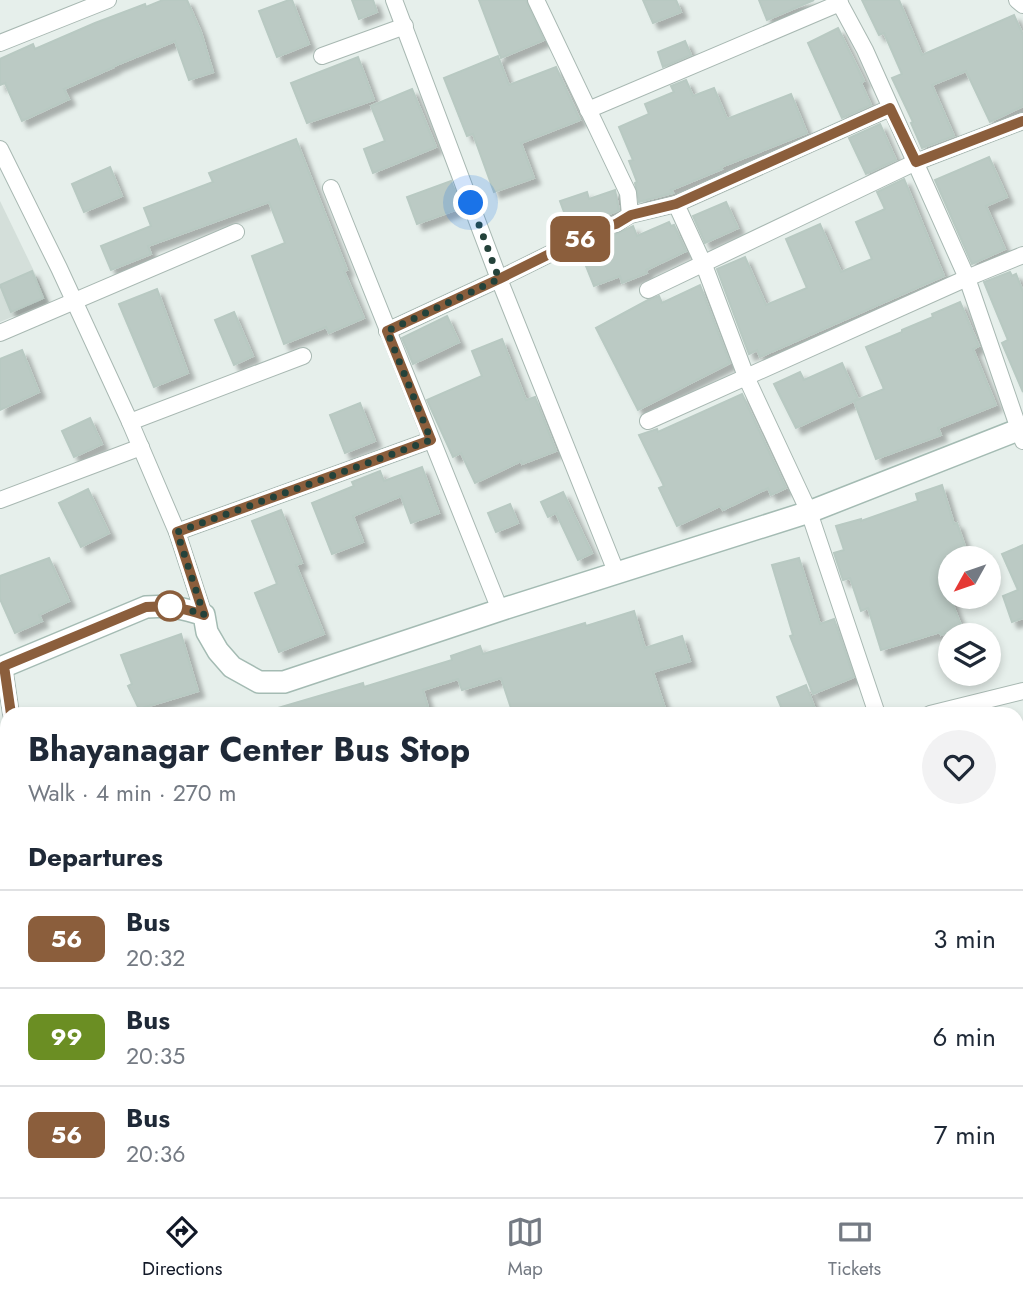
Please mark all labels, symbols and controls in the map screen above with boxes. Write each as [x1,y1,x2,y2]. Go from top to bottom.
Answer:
your location [453,185,488,220]
line badge: 56 [548,216,612,262]
text: 56 [564,221,596,256]
north arrow [938,546,1001,609]
map controls [938,546,1001,686]
unlabelled marker [155,591,185,621]
button: layers [938,623,1001,686]
text: Bhayanagar Center Bus Stop [28,726,470,773]
button: heart [922,730,996,804]
text: Walk · 4 min · 270 m [28,776,236,810]
text: Departures [28,838,163,876]
text: Bus [126,903,170,941]
text: 3 min [933,920,996,958]
text: 56 [51,921,82,956]
text: 20:32 [126,941,185,975]
text: Bus [126,1001,170,1039]
text: 6 min [933,1018,996,1056]
text: 99 [50,1019,83,1054]
text: 20:35 [126,1039,185,1073]
text: Bus [126,1099,170,1137]
text: 7 min [934,1116,996,1154]
text: 56 [51,1117,82,1152]
text: 20:36 [126,1137,186,1171]
tab: Directions [142,1213,222,1282]
tab: Map [506,1213,544,1282]
tab: Tickets [828,1213,881,1282]

